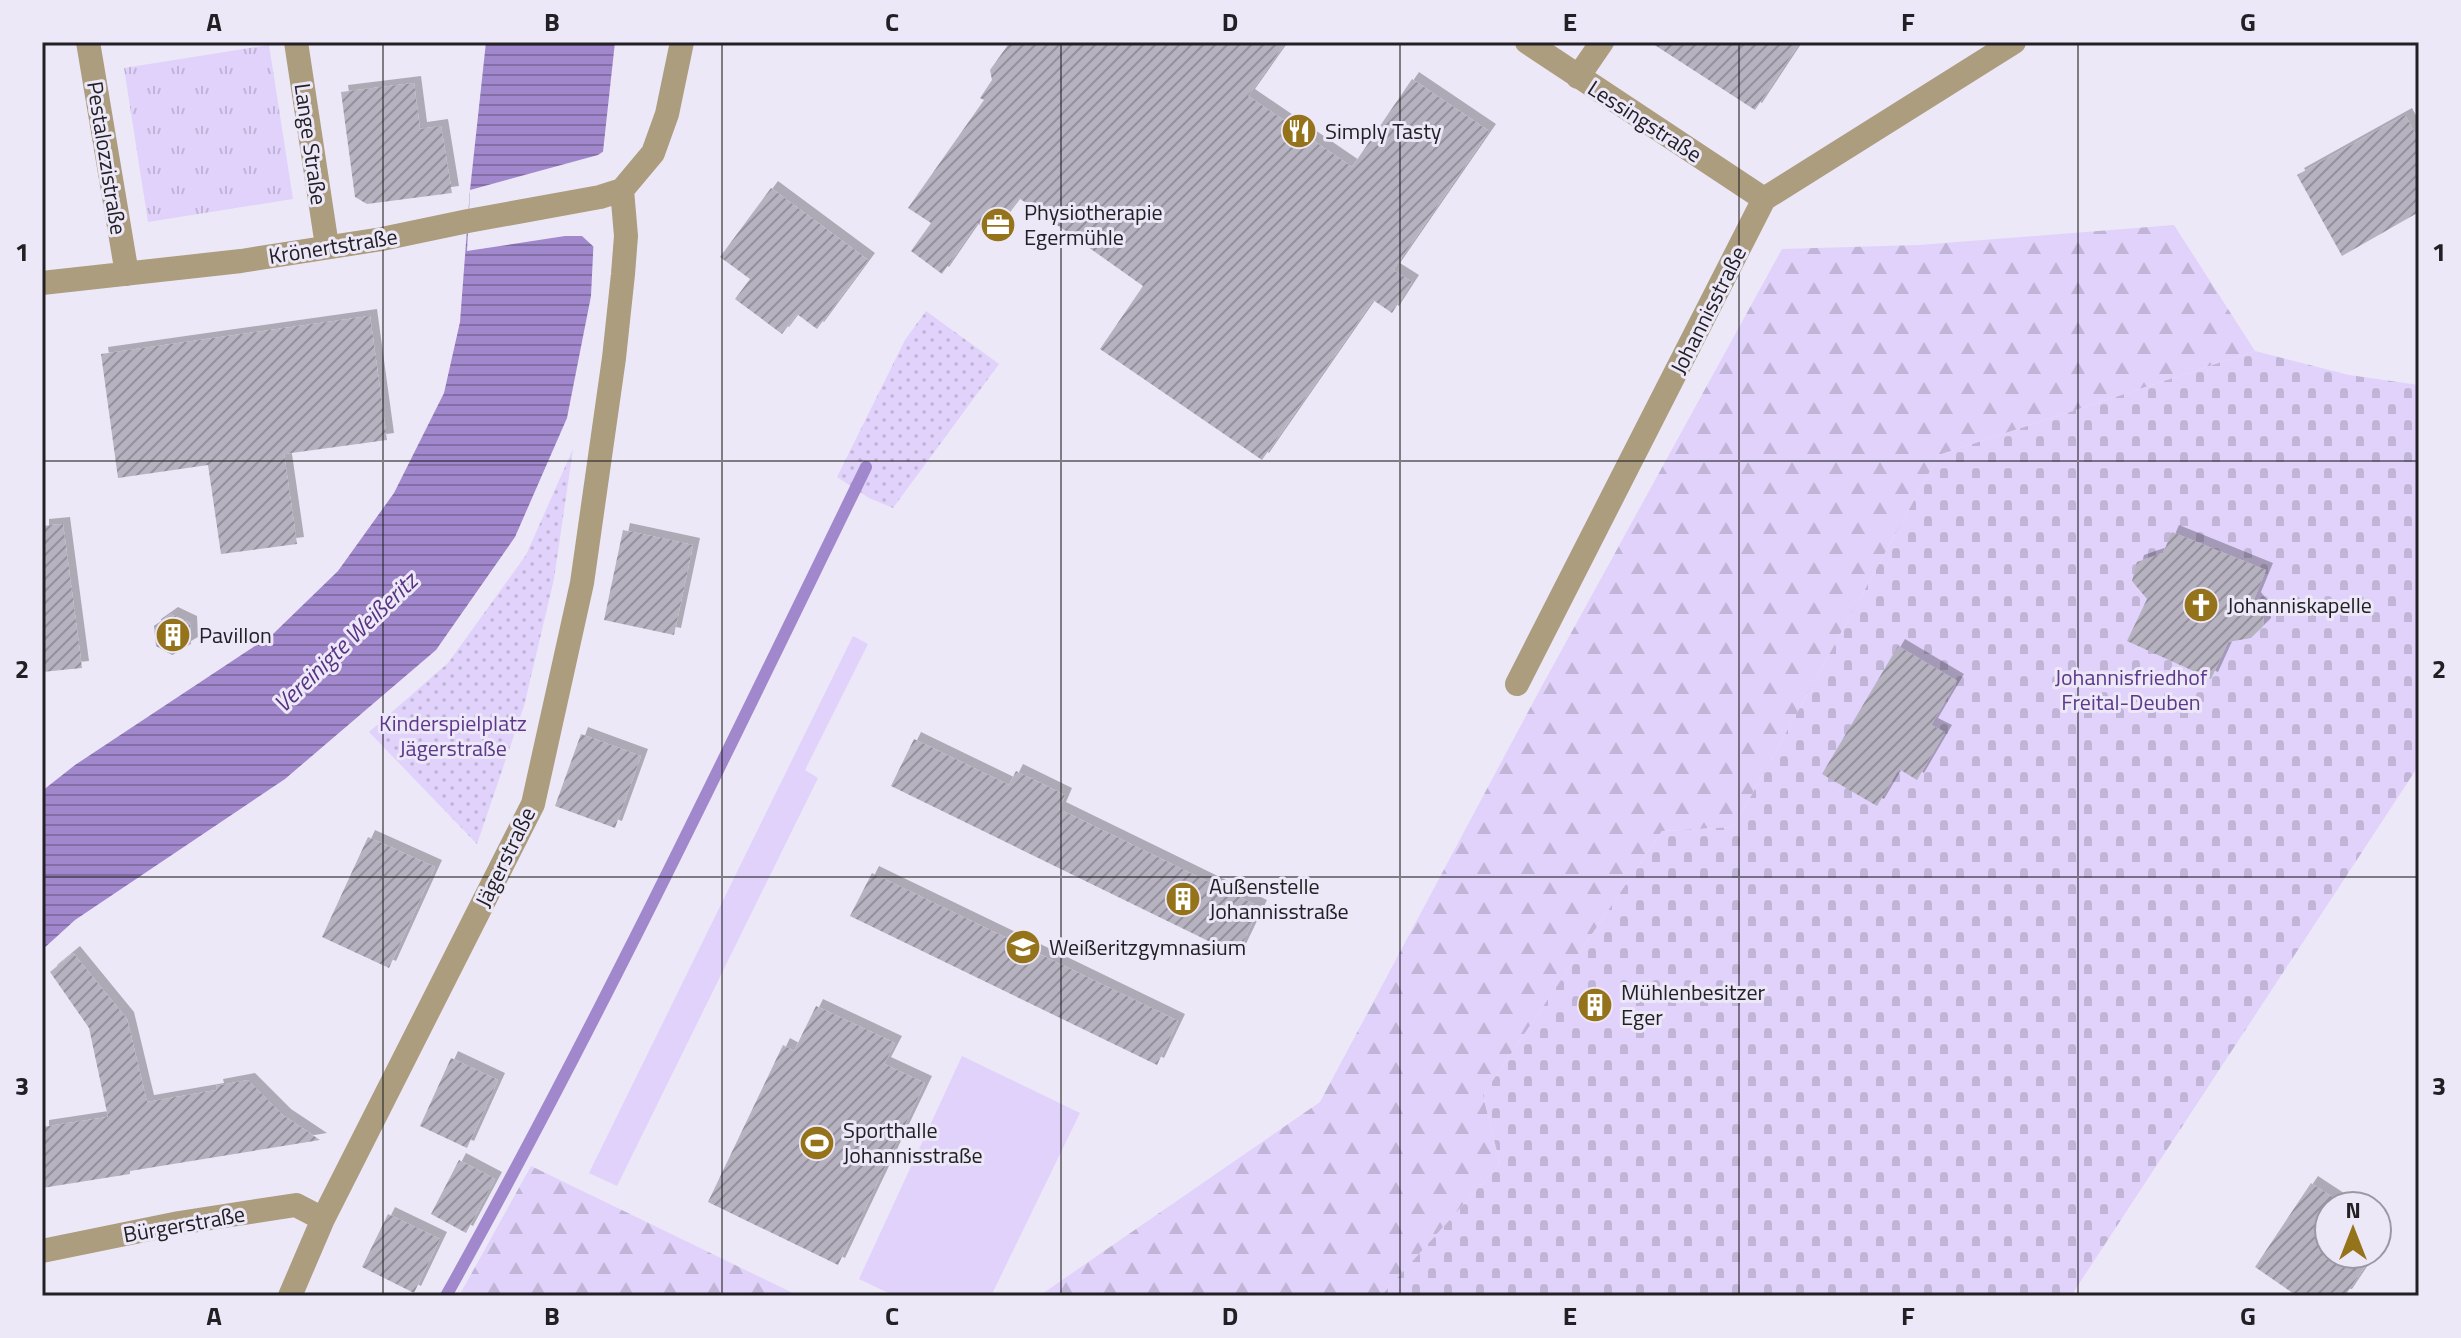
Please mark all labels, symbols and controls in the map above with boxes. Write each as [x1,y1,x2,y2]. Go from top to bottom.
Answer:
text: A [206,2,222,41]
text: B [544,2,560,41]
text: C [885,2,899,41]
text: D [1222,2,1238,41]
text: E [1563,2,1577,41]
text: F [1901,2,1915,41]
text: G [2240,2,2256,41]
street label: Lessingstraße [1581,71,1709,171]
street label: Pestalozzistraße [78,79,136,237]
street label: Lange Straße [286,81,336,207]
restaurant icon: Simply Tasty [1280,112,1318,150]
place label: Simply Tasty [1325,114,1442,148]
place label: Physiotherapie Egermühle [1024,195,1163,254]
office icon: Physiotherapie Egermühle [979,206,1017,244]
street label: Krönertstraße [266,219,400,273]
text: 1 [15,232,29,271]
text: 1 [2432,232,2446,271]
street label: Johannisstraße [1661,240,1755,380]
water label: Vereinigte Weißeritz [265,562,427,720]
church icon: Johanniskapelle [2182,586,2220,624]
place label: Johanniskapelle [2227,588,2372,622]
building icon: Pavillon [154,616,192,654]
place label: Pavillon [199,618,272,652]
text: 2 [15,649,29,688]
text: 2 [2432,649,2446,688]
park label: Johannisfriedhof Freital-Deuben [2055,660,2208,719]
park label: Kinderspielplatz Jägerstraße [379,706,527,765]
street label: Jägerstraße [466,801,544,913]
place label: Außenstelle Johannisstraße [1209,869,1349,928]
building icon: Außenstelle Johannisstraße [1164,880,1202,918]
school or university icon: Weißeritzgymnasium [1004,928,1042,966]
place label: Weißeritzgymnasium [1049,930,1246,964]
place label: Mühlenbesitzer Eger [1621,975,1765,1034]
building icon: Mühlenbesitzer Eger [1576,986,1614,1024]
text: 3 [15,1066,29,1105]
text: 3 [2432,1066,2446,1105]
place label: Sporthalle Johannisstraße [843,1113,983,1172]
sports icon: Sporthalle Johannisstraße [798,1124,836,1162]
north arrow [2313,1190,2393,1270]
text: N [2345,1193,2361,1227]
street label: Bürgerstraße [120,1197,248,1251]
text: A [206,1296,222,1335]
text: B [544,1296,560,1335]
text: C [885,1296,899,1335]
text: D [1222,1296,1238,1335]
text: E [1563,1296,1577,1335]
text: F [1901,1296,1915,1335]
text: G [2240,1296,2256,1335]

